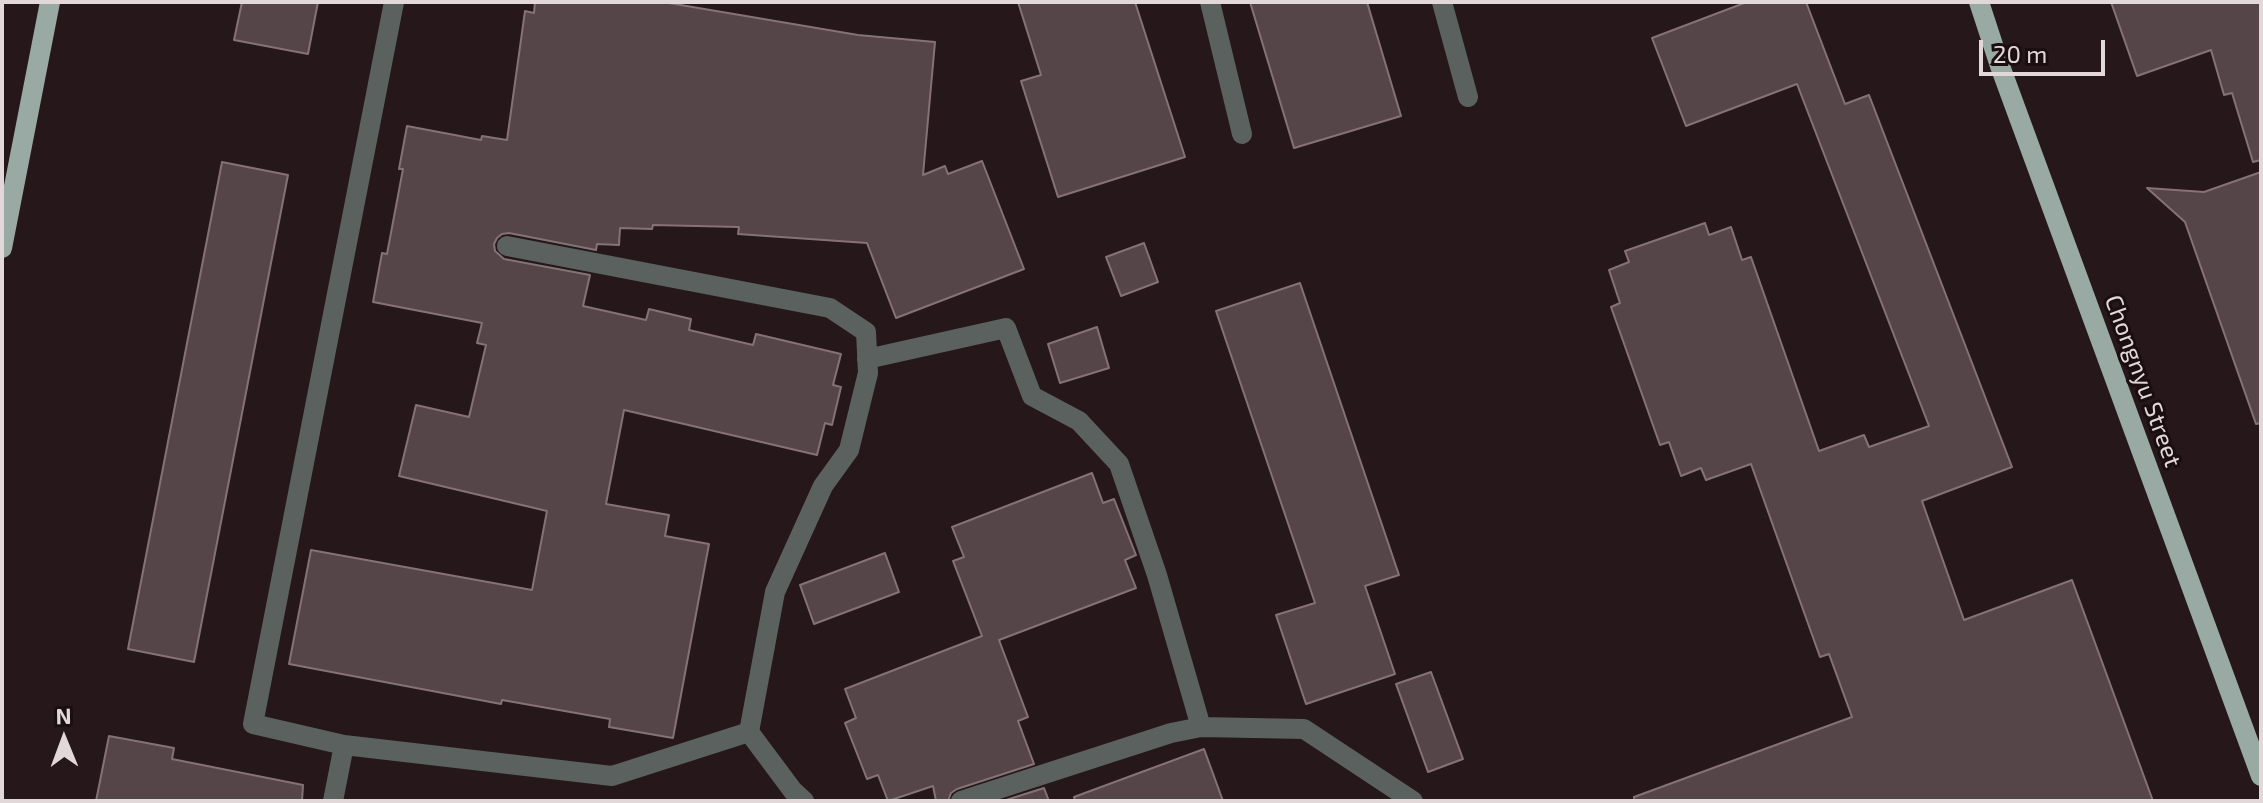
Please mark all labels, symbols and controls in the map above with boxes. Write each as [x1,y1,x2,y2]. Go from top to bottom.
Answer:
scale bar [1983,24,2109,74]
text: 20 m [1993,39,2047,68]
street label: Chongnyu Street [2099,291,2187,471]
north arrow [24,699,104,779]
text: N [55,702,72,728]

